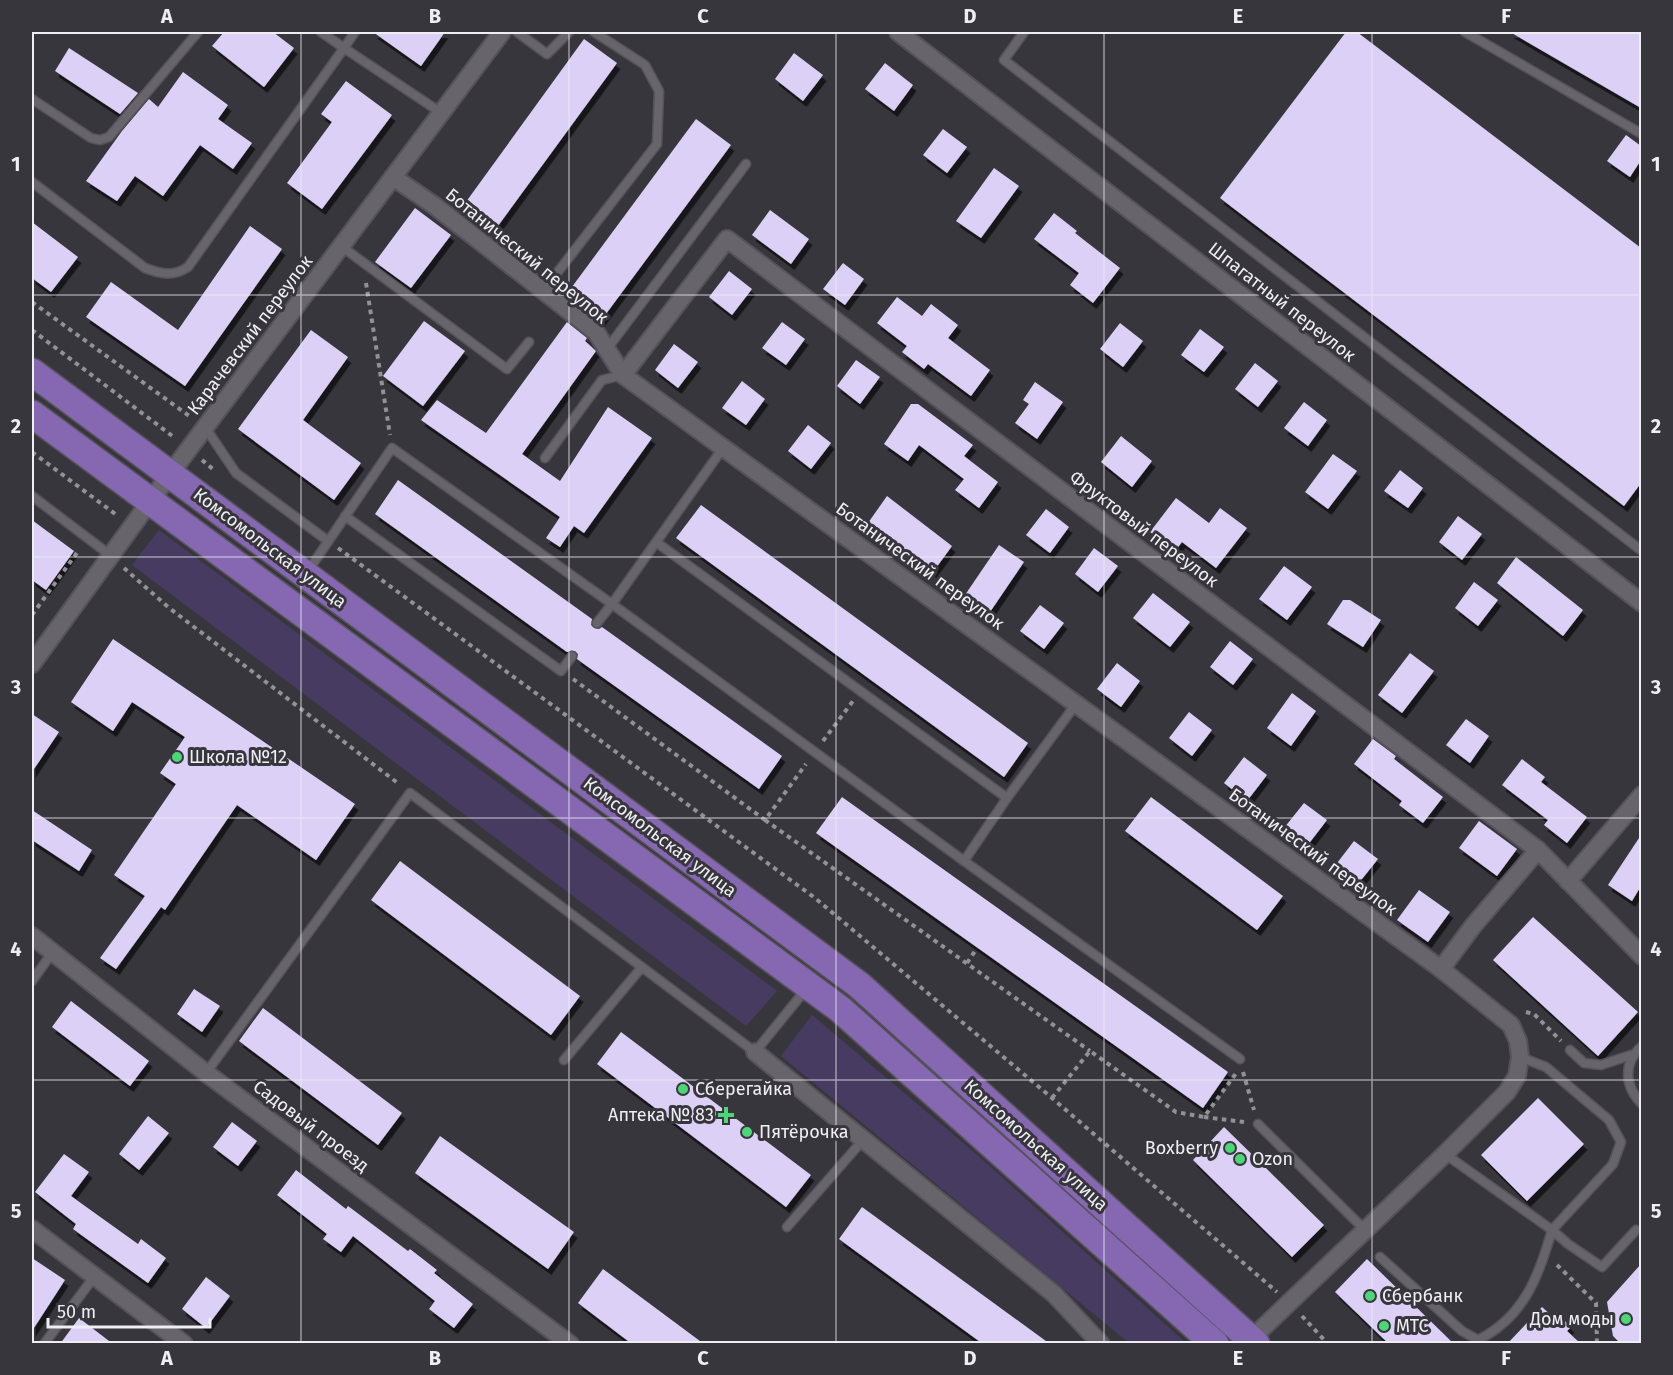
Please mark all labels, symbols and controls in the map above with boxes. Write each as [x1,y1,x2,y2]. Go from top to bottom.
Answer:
text: A [160,4,174,28]
text: B [429,4,441,28]
text: C [697,4,709,28]
text: D [963,4,977,28]
text: E [1233,4,1243,28]
text: F [1501,4,1511,28]
text: 1 [11,152,21,176]
text: 1 [1651,152,1661,176]
street label: Ботанический переулок [441,184,613,329]
street label: Шпагатный переулок [1204,238,1361,367]
street label: Карачевский переулок [183,250,318,419]
text: 2 [11,414,21,438]
text: 2 [1651,414,1661,438]
street label: Фруктовый переулок [1065,466,1223,592]
street label: Комсомольская улица [189,483,351,613]
street label: Ботанический переулок [831,497,1009,635]
text: 3 [10,675,21,699]
text: 3 [1650,675,1661,699]
place label: Школа №12 [189,746,287,768]
marker: Школа №12 [170,750,184,764]
street label: Комсомольская улица [579,772,741,902]
street label: Ботанический переулок [1224,783,1402,921]
text: 4 [10,937,22,961]
text: 4 [1650,937,1662,961]
street label: Садовый проезд [249,1075,373,1177]
street label: Комсомольская улица [959,1075,1113,1215]
place label: Сберегайка [695,1078,792,1100]
marker: Сберегайка [676,1082,690,1096]
place label: Аптека № 83 [608,1104,714,1126]
marker: Аптека № 83 [719,1108,733,1122]
place label: Пятёрочка [759,1121,849,1143]
marker: Пятёрочка [740,1125,754,1139]
place label: Boxberry [1145,1137,1218,1159]
marker: Boxberry [1223,1141,1237,1155]
place label: Ozon [1252,1148,1293,1170]
marker: Ozon [1233,1152,1247,1166]
text: 5 [11,1199,22,1223]
text: 5 [1651,1199,1662,1223]
place label: Сбербанк [1382,1285,1463,1307]
marker: Сбербанк [1363,1289,1377,1303]
scale bar [48,1291,210,1329]
text: 50 m [57,1301,96,1323]
place label: Дом моды [1529,1308,1614,1330]
marker: Дом моды [1619,1312,1633,1326]
place label: МТС [1396,1315,1429,1337]
marker: МТС [1377,1319,1391,1333]
text: A [160,1346,174,1370]
text: B [429,1346,441,1370]
text: C [697,1346,709,1370]
text: D [963,1346,977,1370]
text: E [1233,1346,1243,1370]
text: F [1501,1346,1511,1370]

